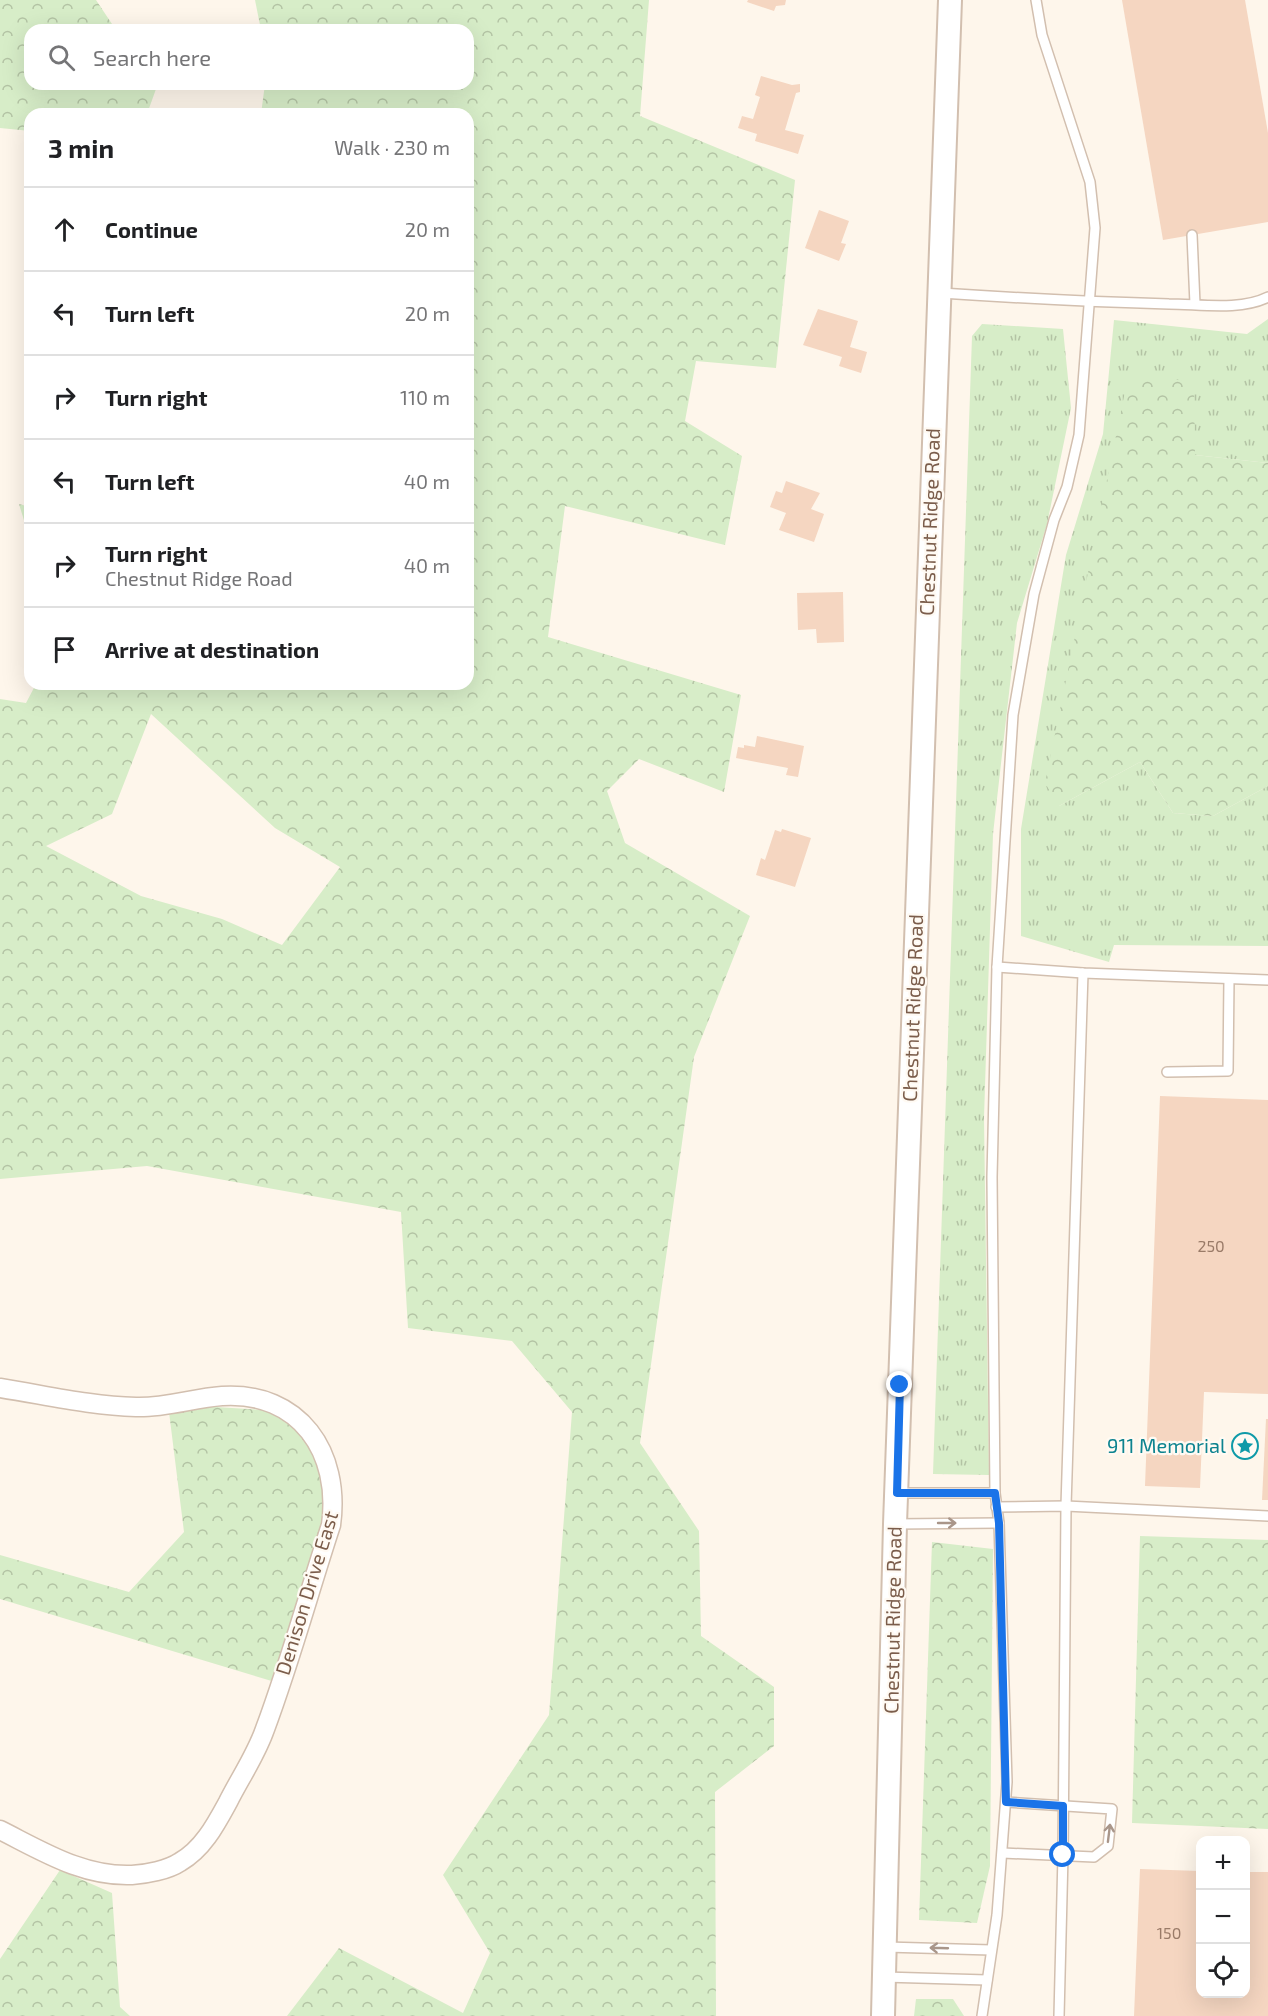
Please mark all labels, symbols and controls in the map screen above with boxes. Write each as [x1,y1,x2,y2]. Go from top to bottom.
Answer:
search box [24,24,474,90]
icon: search [45,41,78,74]
text: Search here [93,44,211,70]
text: 3 min [48,132,114,163]
text: Walk · 230 m [334,135,450,159]
icon: ahead [48,213,81,246]
text: Continue [105,216,198,242]
text: 20 m [405,217,450,241]
icon: left [48,297,81,330]
text: Turn left [105,300,194,326]
text: 20 m [405,301,450,325]
icon: right [48,381,81,414]
text: Turn right [105,384,207,410]
text: 110 m [400,385,450,409]
street label: Chestnut Ridge Road [914,428,944,616]
icon: left [48,465,81,498]
text: Turn left [105,468,194,494]
text: 40 m [404,469,450,493]
text: Turn right [105,540,207,566]
icon: right [48,549,81,582]
text: 40 m [404,553,450,577]
text: Chestnut Ridge Road [105,566,293,590]
icon: arrive [48,633,81,666]
text: Arrive at destination [105,636,319,662]
street label: Chestnut Ridge Road [897,914,927,1102]
house number: 250 [1197,1236,1225,1255]
route end [886,1371,912,1397]
place icon: 911 Memorial [1230,1431,1260,1461]
place label: 911 Memorial [1107,1433,1226,1457]
street label: Denison Drive East [270,1508,342,1678]
one-way arrow [937,1517,957,1529]
street label: Chestnut Ridge Road [878,1526,906,1714]
one-way arrow [1104,1824,1115,1843]
map controls [1196,1836,1250,1998]
button: + [1196,1836,1250,1890]
route start [1049,1841,1075,1867]
button: − [1196,1890,1250,1944]
house number: 150 [1157,1923,1181,1942]
one-way arrow [929,1942,949,1954]
button: locate [1196,1944,1250,1998]

